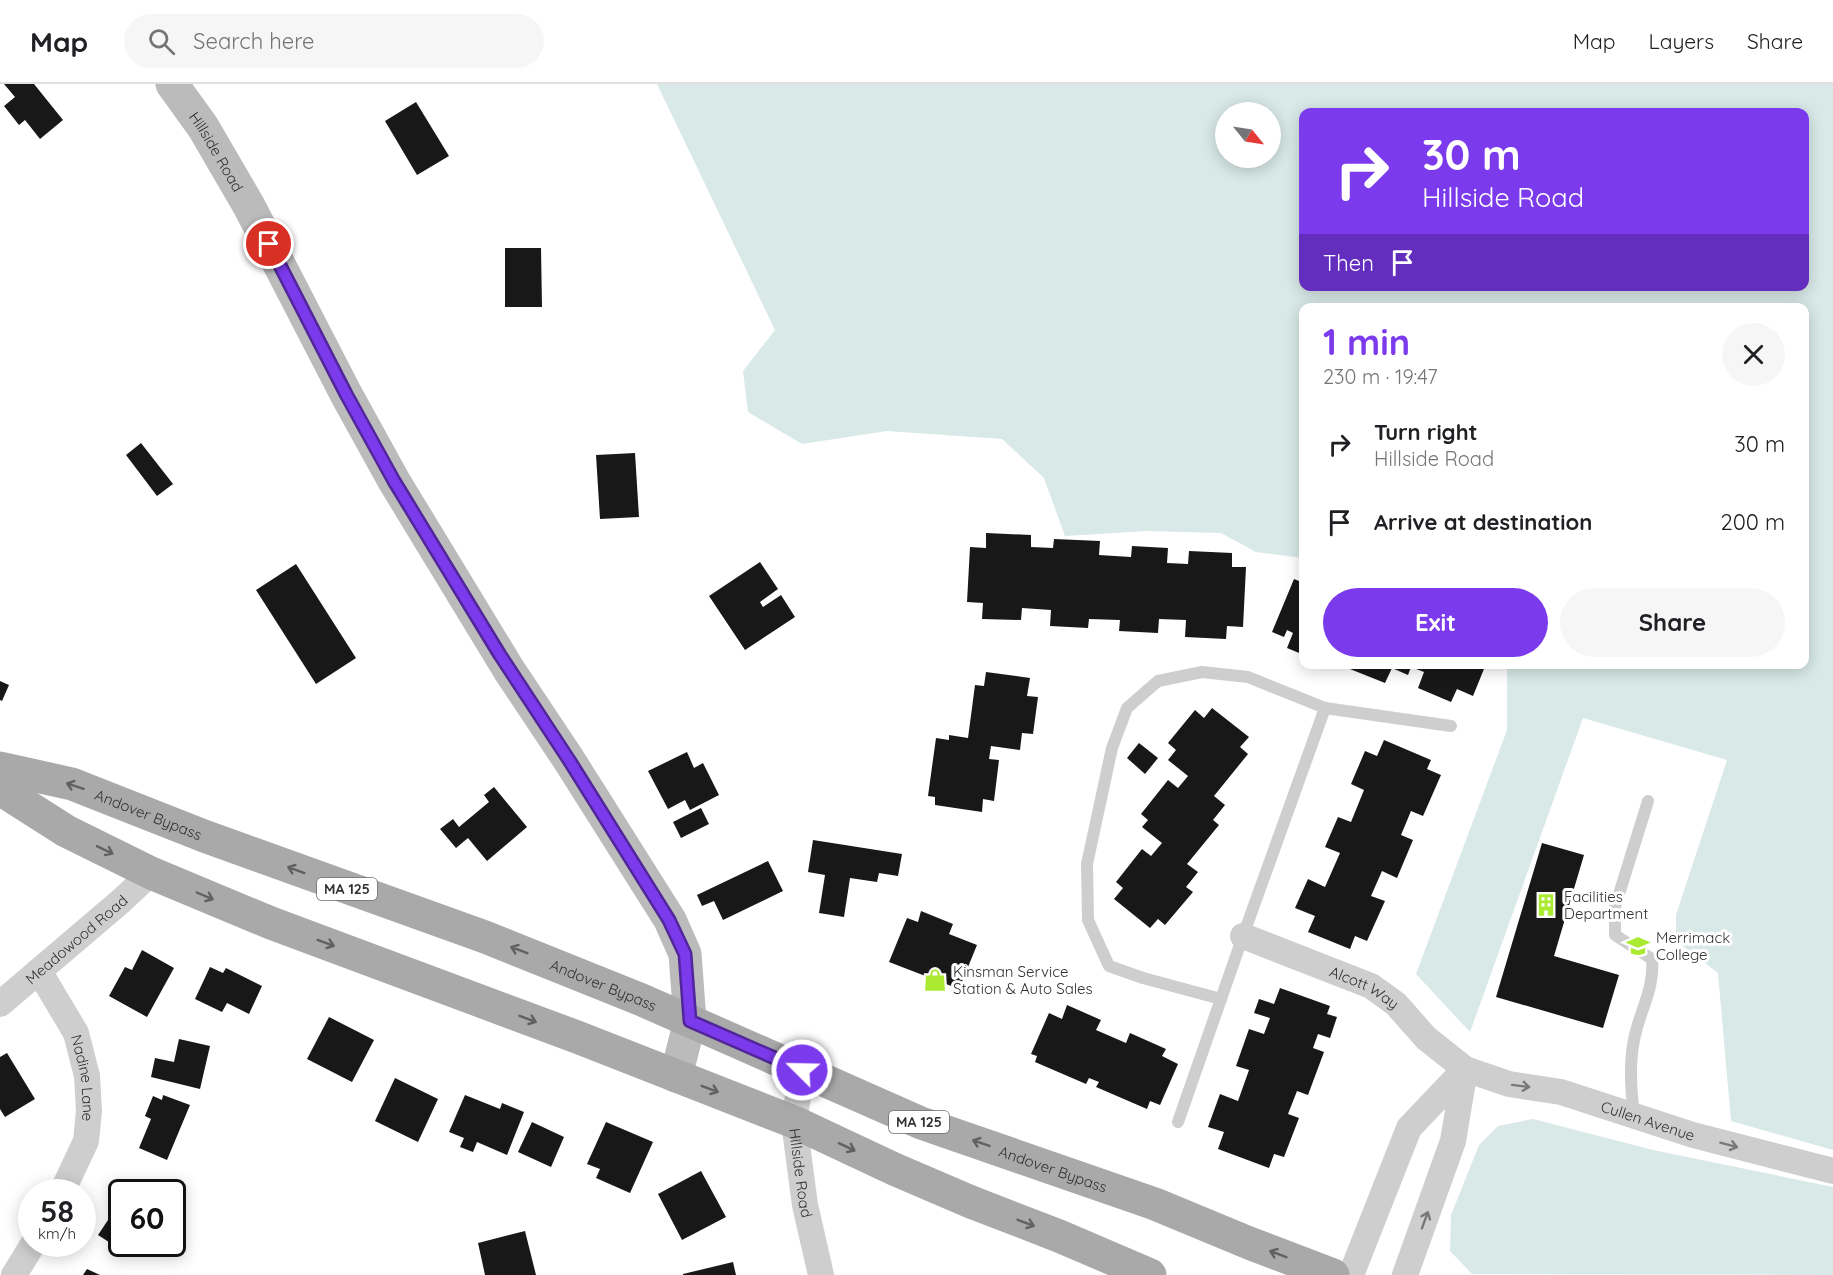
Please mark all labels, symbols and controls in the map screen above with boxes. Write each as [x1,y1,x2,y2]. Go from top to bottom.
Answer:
search box [124,14,544,68]
text: Map [30,24,88,59]
icon: search [145,25,178,58]
text: Search here [193,27,315,55]
text: Map [1573,28,1616,54]
text: Layers [1649,28,1714,54]
text: Share [1747,28,1803,54]
north arrow [1215,102,1281,168]
map controls [1215,102,1281,168]
street label: Hillside Road [185,108,248,195]
text: 30 m [1422,128,1521,181]
icon: right [1323,132,1401,210]
text: Hillside Road [1422,180,1584,214]
pin [243,218,294,269]
icon: arrive [252,227,285,260]
icon: arrive [1386,246,1419,279]
text: Then [1323,249,1374,277]
text: 1 min [1323,319,1410,364]
button: close [1722,323,1785,386]
text: 230 m · 19:47 [1323,364,1437,389]
text: Turn right [1374,418,1478,446]
icon: right [1323,428,1356,461]
text: 30 m [1734,430,1785,458]
text: Hillside Road [1374,446,1494,471]
icon: arrive [1323,506,1356,539]
text: Arrive at destination [1374,508,1592,536]
text: 200 m [1721,508,1785,536]
button: Exit [1323,588,1548,657]
button: Share [1560,588,1785,657]
one-way arrow [66,780,85,791]
street label: Andover Bypass [92,785,205,844]
one-way arrow [96,845,114,857]
one-way arrow [287,863,306,874]
road number: MA 125 [317,878,377,900]
place label: Facilities Department [1564,887,1648,923]
street label: Meadowood Road [21,891,131,988]
one-way arrow [196,891,214,902]
building icon: Facilities Department [1533,892,1559,918]
place label: Merrimack College [1656,928,1730,964]
school or university icon: Merrimack College [1625,933,1651,959]
one-way arrow [316,939,335,950]
one-way arrow [510,944,529,955]
street label: Andover Bypass [547,955,660,1015]
street label: Alcott Way [1327,961,1403,1013]
place label: Kinsman Service Station & Auto Sales [953,962,1093,998]
shop icon: Kinsman Service Station & Auto Sales [922,967,948,993]
one-way arrow [519,1014,537,1025]
street label: Nadine Lane [67,1032,99,1122]
position arrow [770,1038,834,1102]
one-way arrow [1511,1080,1531,1091]
one-way arrow [700,1084,719,1095]
street label: Cullen Avenue [1599,1096,1697,1145]
road number: MA 125 [889,1111,949,1133]
street label: Hillside Road [785,1127,817,1220]
one-way arrow [972,1137,991,1148]
one-way arrow [1719,1139,1738,1151]
street label: Andover Bypass [996,1141,1110,1196]
one-way arrow [838,1142,856,1153]
speed limit sign: 60 [108,1179,186,1257]
text: 58 [40,1192,74,1230]
one-way arrow [1421,1211,1432,1230]
one-way arrow [1016,1219,1035,1230]
text: km/h [38,1224,76,1243]
one-way arrow [1270,1248,1288,1259]

